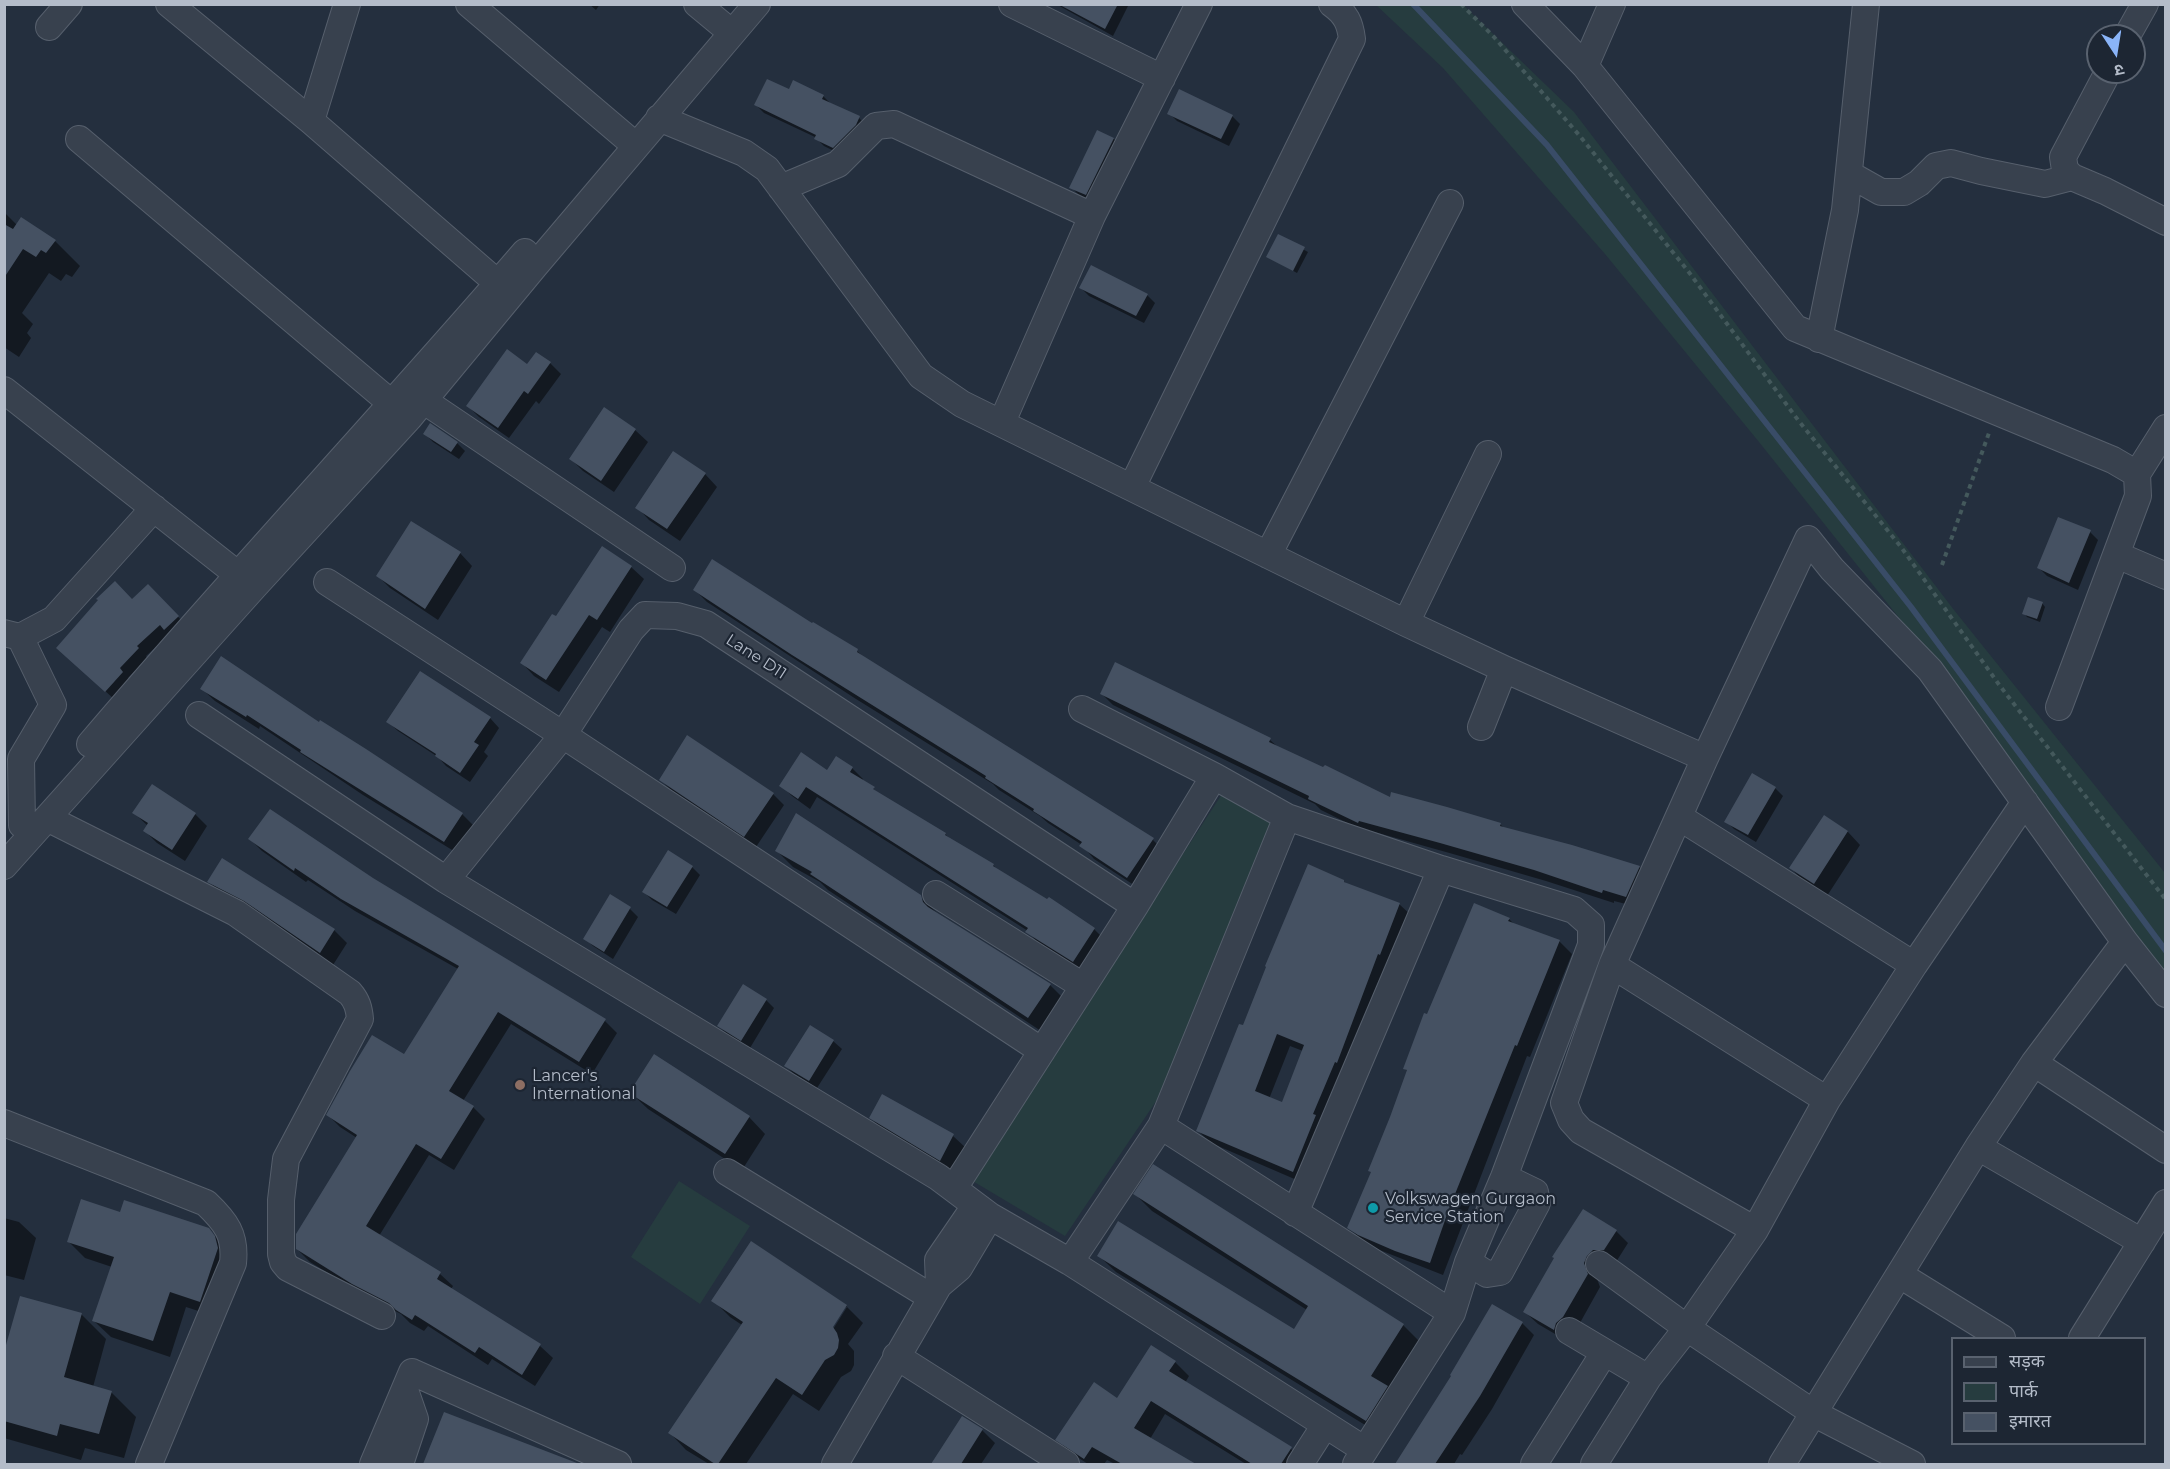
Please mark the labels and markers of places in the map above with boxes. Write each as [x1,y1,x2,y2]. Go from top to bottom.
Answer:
place label: Lancer's International [532,1066,635,1104]
marker: Lancer's International [513,1078,527,1092]
place label: Volkswagen Gurgaon Service Station [1385,1189,1556,1227]
marker: Volkswagen Gurgaon Service Station [1366,1201,1380,1215]

